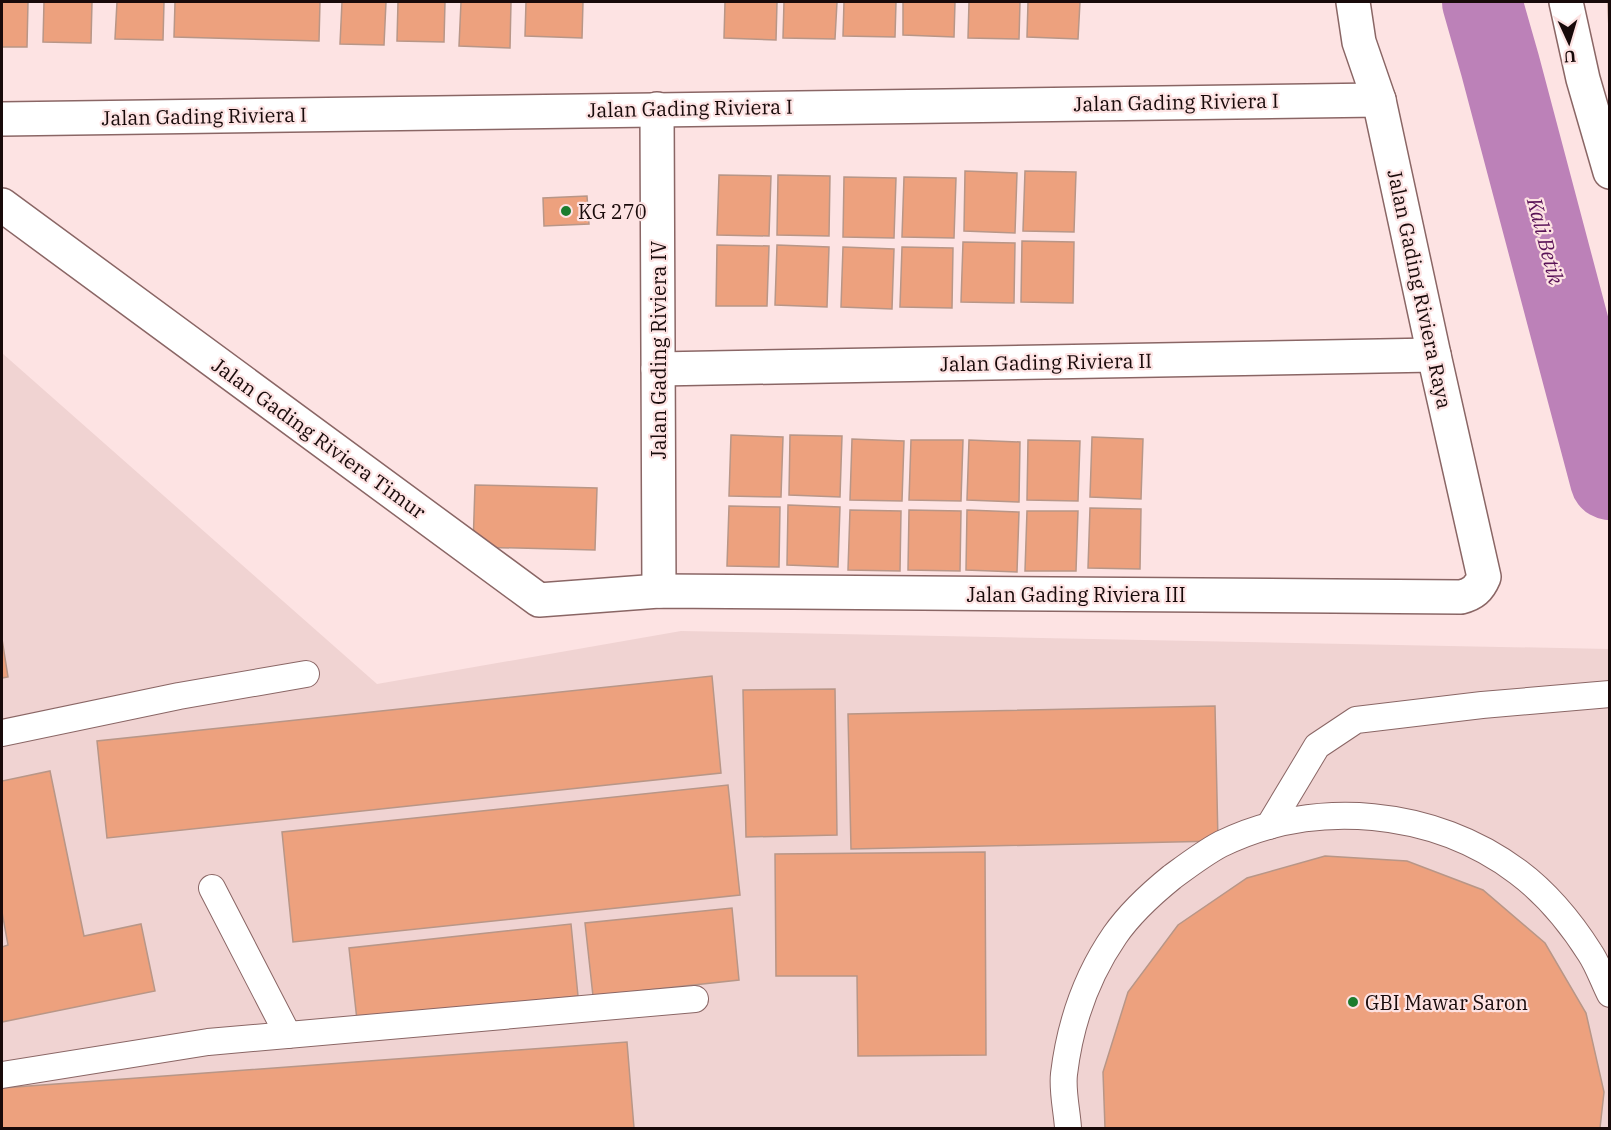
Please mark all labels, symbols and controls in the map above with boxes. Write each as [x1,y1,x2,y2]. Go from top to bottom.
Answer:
north arrow [1539,12,1599,72]
text: U [1563,47,1577,67]
street label: Jalan Gading Riviera I [1073,87,1279,117]
street label: Jalan Gading Riviera I [587,93,793,123]
street label: Jalan Gading Riviera I [101,101,307,131]
street label: Jalan Gading Riviera Raya [1381,167,1459,411]
water label: Kali Betik [1521,194,1571,288]
place label: KG 270 [578,198,647,225]
marker: KG 270 [559,204,573,218]
street label: Jalan Gading Riviera IV [645,241,672,459]
street label: Jalan Gading Riviera II [940,347,1152,377]
street label: Jalan Gading Riviera Timur [207,351,431,525]
street label: Jalan Gading Riviera III [966,581,1186,608]
place label: GBI Mawar Saron [1365,989,1528,1016]
marker: GBI Mawar Saron [1346,995,1360,1009]

